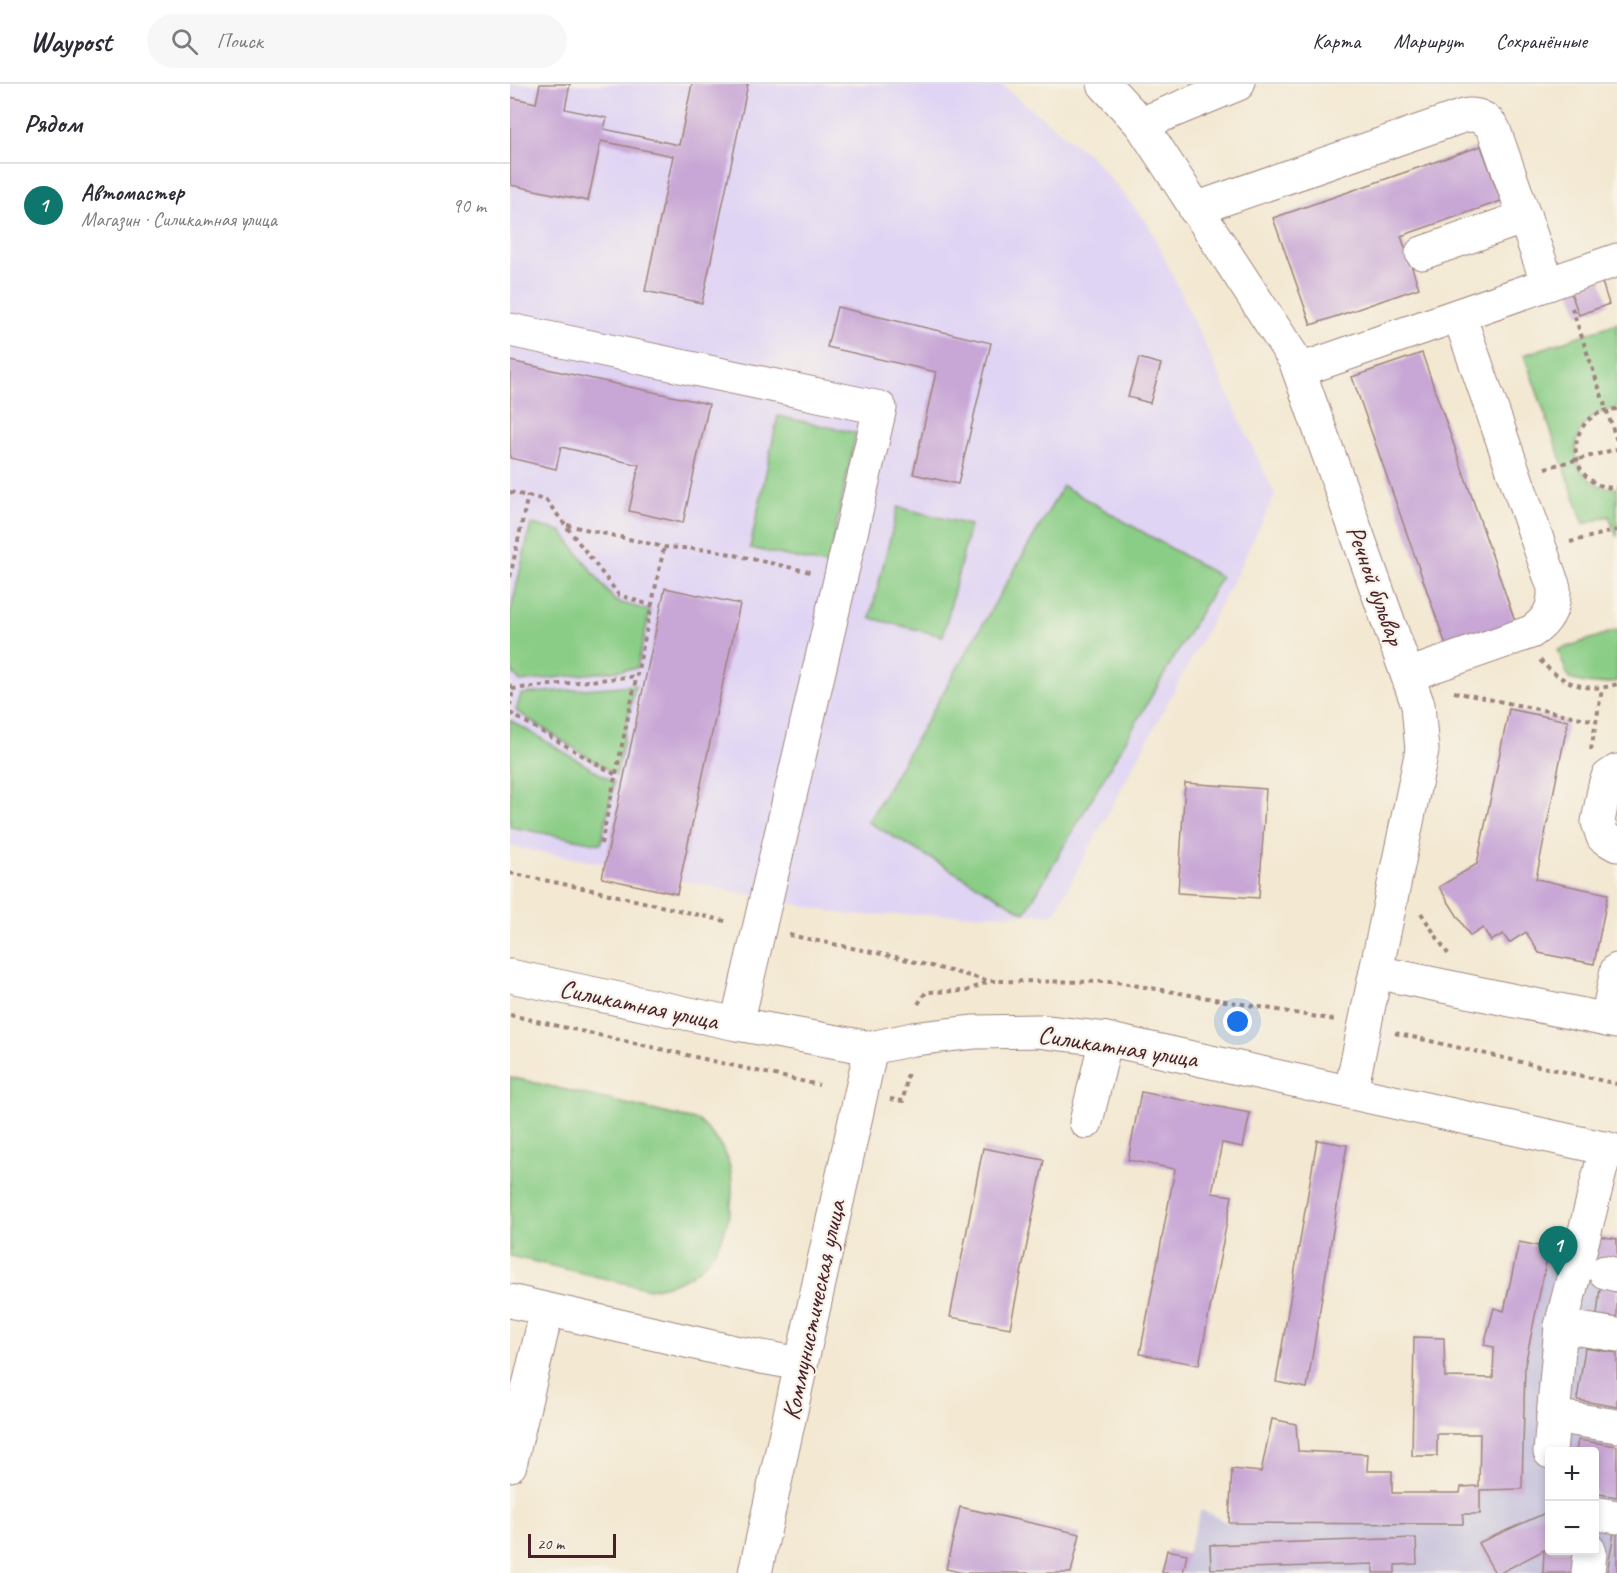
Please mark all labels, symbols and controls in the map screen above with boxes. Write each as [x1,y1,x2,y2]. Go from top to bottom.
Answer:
search box [147,14,567,68]
text: Waypost [30,24,111,59]
icon: search [168,25,201,58]
text: Поиск [216,27,263,55]
text: Карта [1312,28,1361,54]
text: Маршрут [1394,28,1463,54]
text: Сохранённые [1496,28,1587,54]
text: Рядом [24,107,82,140]
text: Автомастер [81,179,184,207]
text: 1 [39,193,48,218]
text: 90 m [452,193,486,218]
text: Магазин · Силикатная улица [81,207,277,232]
street label: Речной бульвар [1339,521,1413,652]
street label: Силикатная улица [557,972,723,1038]
your location [1223,1007,1252,1036]
street label: Силикатная улица [1036,1018,1202,1076]
street label: Коммунистическая улица [774,1196,853,1423]
pin: 1 [1538,1226,1578,1276]
map controls [1545,1447,1599,1555]
button: + [1545,1447,1599,1501]
button: − [1545,1501,1599,1555]
scale bar [528,1531,616,1558]
text: 20 m [537,1534,564,1554]

